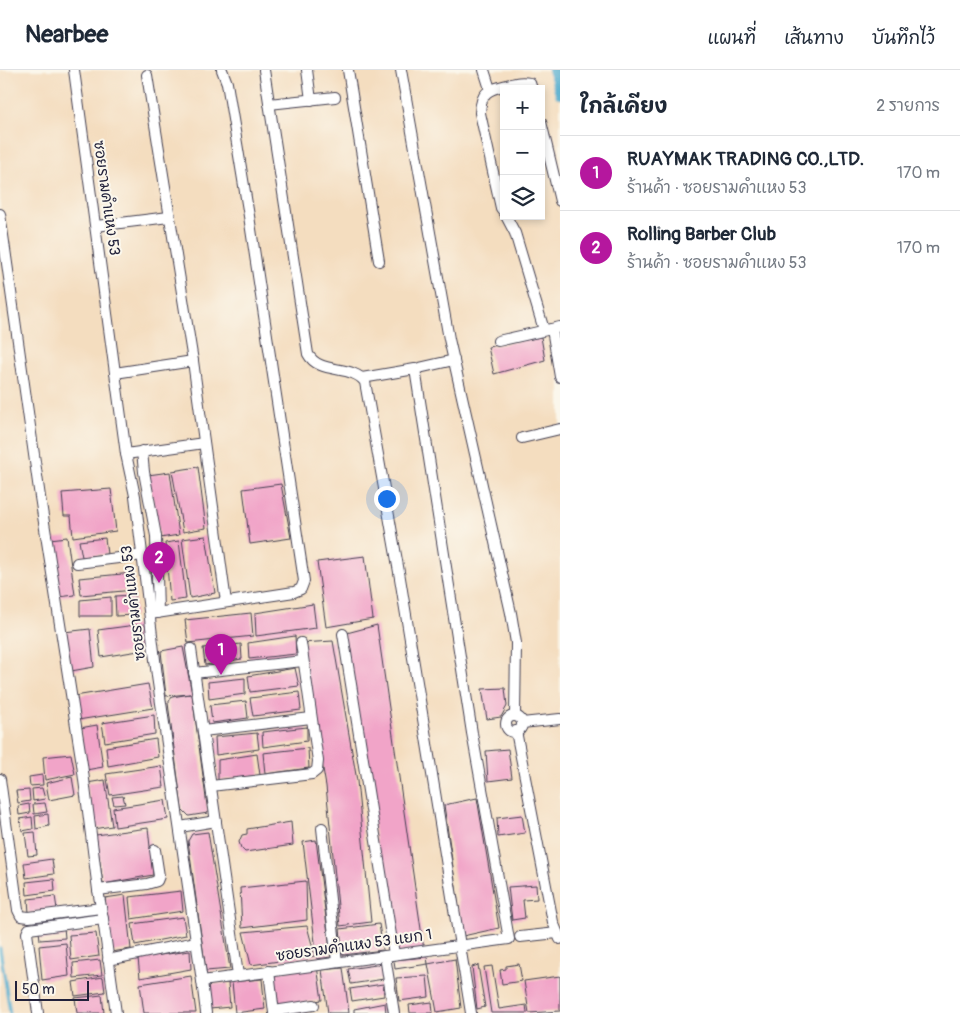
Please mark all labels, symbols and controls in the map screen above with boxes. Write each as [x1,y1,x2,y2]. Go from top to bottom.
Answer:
text: Nearbee [25,20,108,49]
text: แผนที่ [708,27,756,50]
text: เส้นทาง [784,27,844,50]
text: บันทึกไว้ [872,27,935,50]
map controls [500,85,545,220]
button: + [500,85,545,130]
text: ใกล้เคียง [580,93,667,120]
text: 2 รายการ [876,96,940,116]
button: − [500,130,545,175]
street label: ซอยรามคำแหง 53 [89,139,124,257]
text: RUAYMAK TRADING CO.,LTD. [627,147,864,171]
text: 1 [593,163,599,183]
text: 170 m [897,163,940,183]
button: layers [500,175,545,220]
text: ร้านค้า · ซอยรามคำแหง 53 [627,178,806,198]
text: Rolling Barber Club [627,222,776,246]
text: 2 [592,238,600,258]
text: 170 m [897,238,940,258]
text: ร้านค้า · ซอยรามคำแหง 53 [627,253,806,273]
your location [374,486,400,512]
pin: 2 [143,542,175,583]
street label: ซอยรามคำแหง 53 [117,544,150,662]
pin: 1 [205,634,237,675]
street label: ซอยรามคำแหง 53 แยก 1 [275,925,433,966]
scale bar [15,978,89,1001]
text: 50 m [22,981,55,998]

